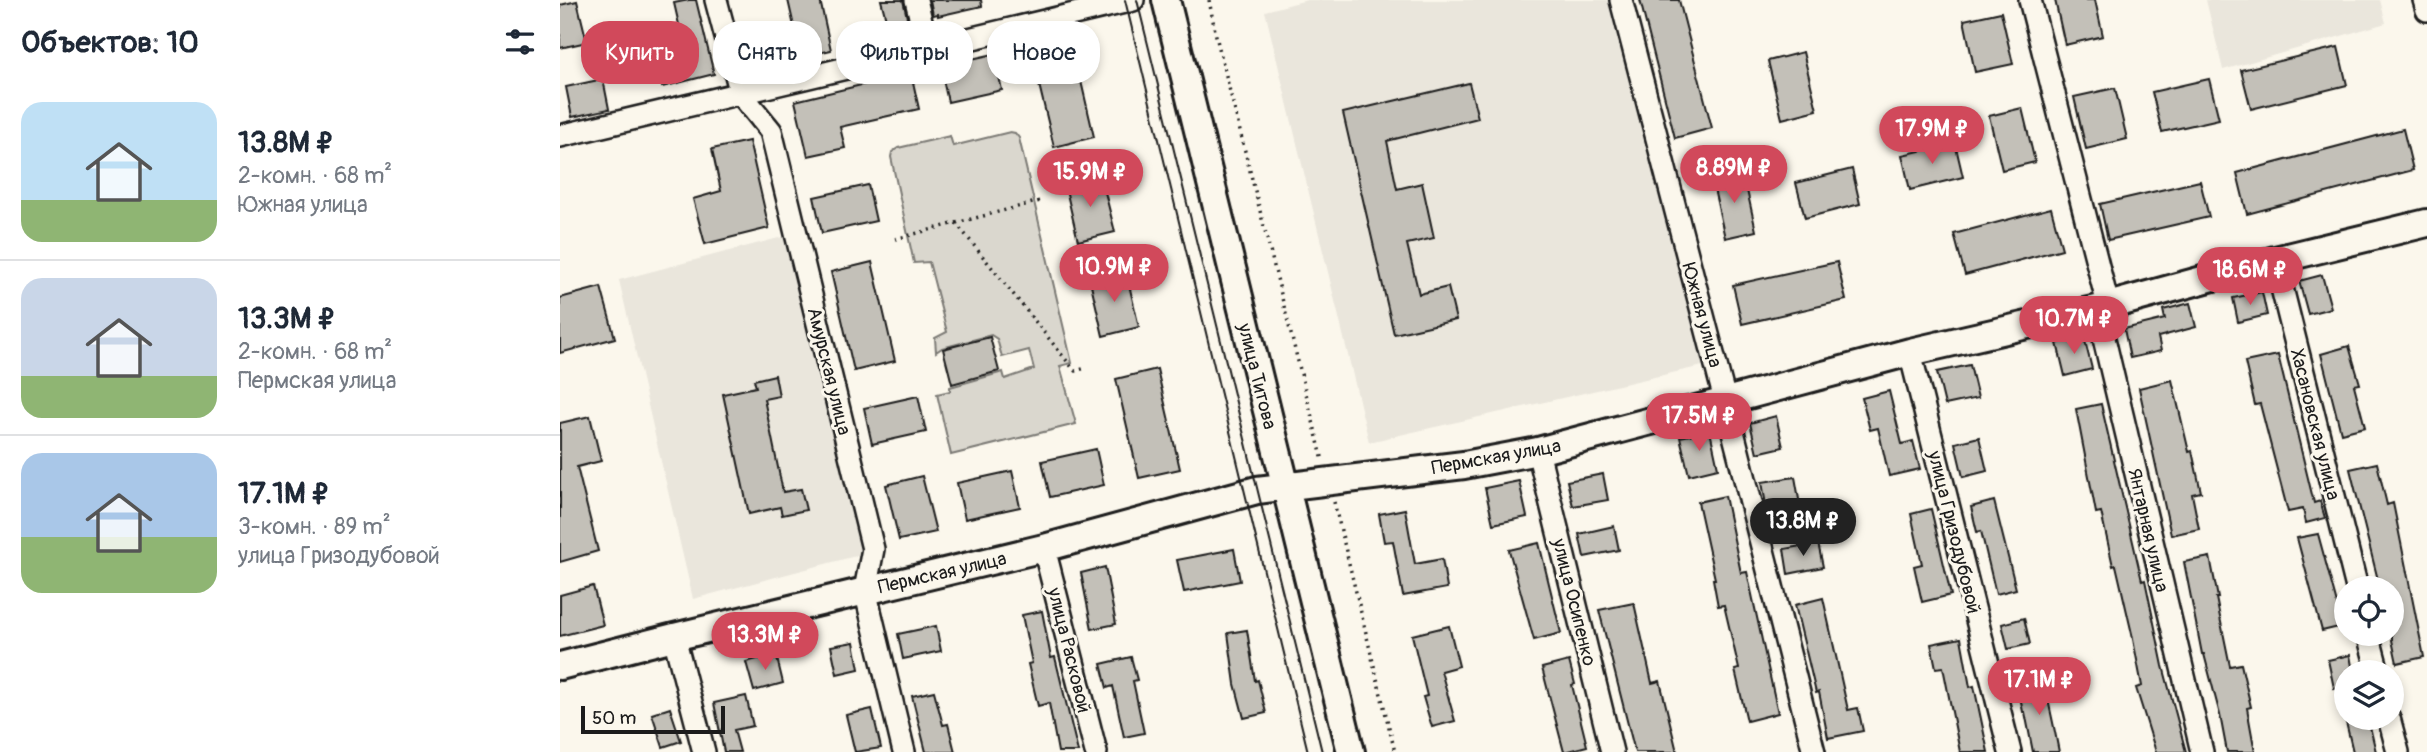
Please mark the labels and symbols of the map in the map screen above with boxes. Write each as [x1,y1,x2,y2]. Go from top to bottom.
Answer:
pin: 17.9M ₽ [1867,106,1997,166]
pin: 8.89M ₽ [1669,146,1799,205]
pin: 15.9M ₽ [1025,150,1155,209]
pin: 10.9M ₽ [1049,244,1179,304]
pin: 18.6M ₽ [2185,247,2315,307]
street label: Южная улица [1677,260,1728,370]
pin: 10.7M ₽ [2009,296,2139,356]
street label: Амурская улица [802,305,857,438]
street label: улица Титова [1232,320,1282,432]
street label: Хасановская улица [2285,346,2345,503]
pin: 17.5M ₽ [1634,393,1764,453]
street label: Пермская улица [1430,434,1563,480]
street label: улица Гризодубовой [1922,448,1986,616]
street label: Янтарная улица [2122,466,2174,595]
pin: 13.8M ₽ [1738,498,1868,558]
street label: улица Осипенко [1546,535,1601,668]
street label: Пермская улица [876,547,1009,599]
street label: улица Расковой [1042,584,1096,715]
pin: 13.3M ₽ [700,612,830,672]
pin: 17.1M ₽ [1974,658,2104,717]
scale bar [581,703,724,735]

